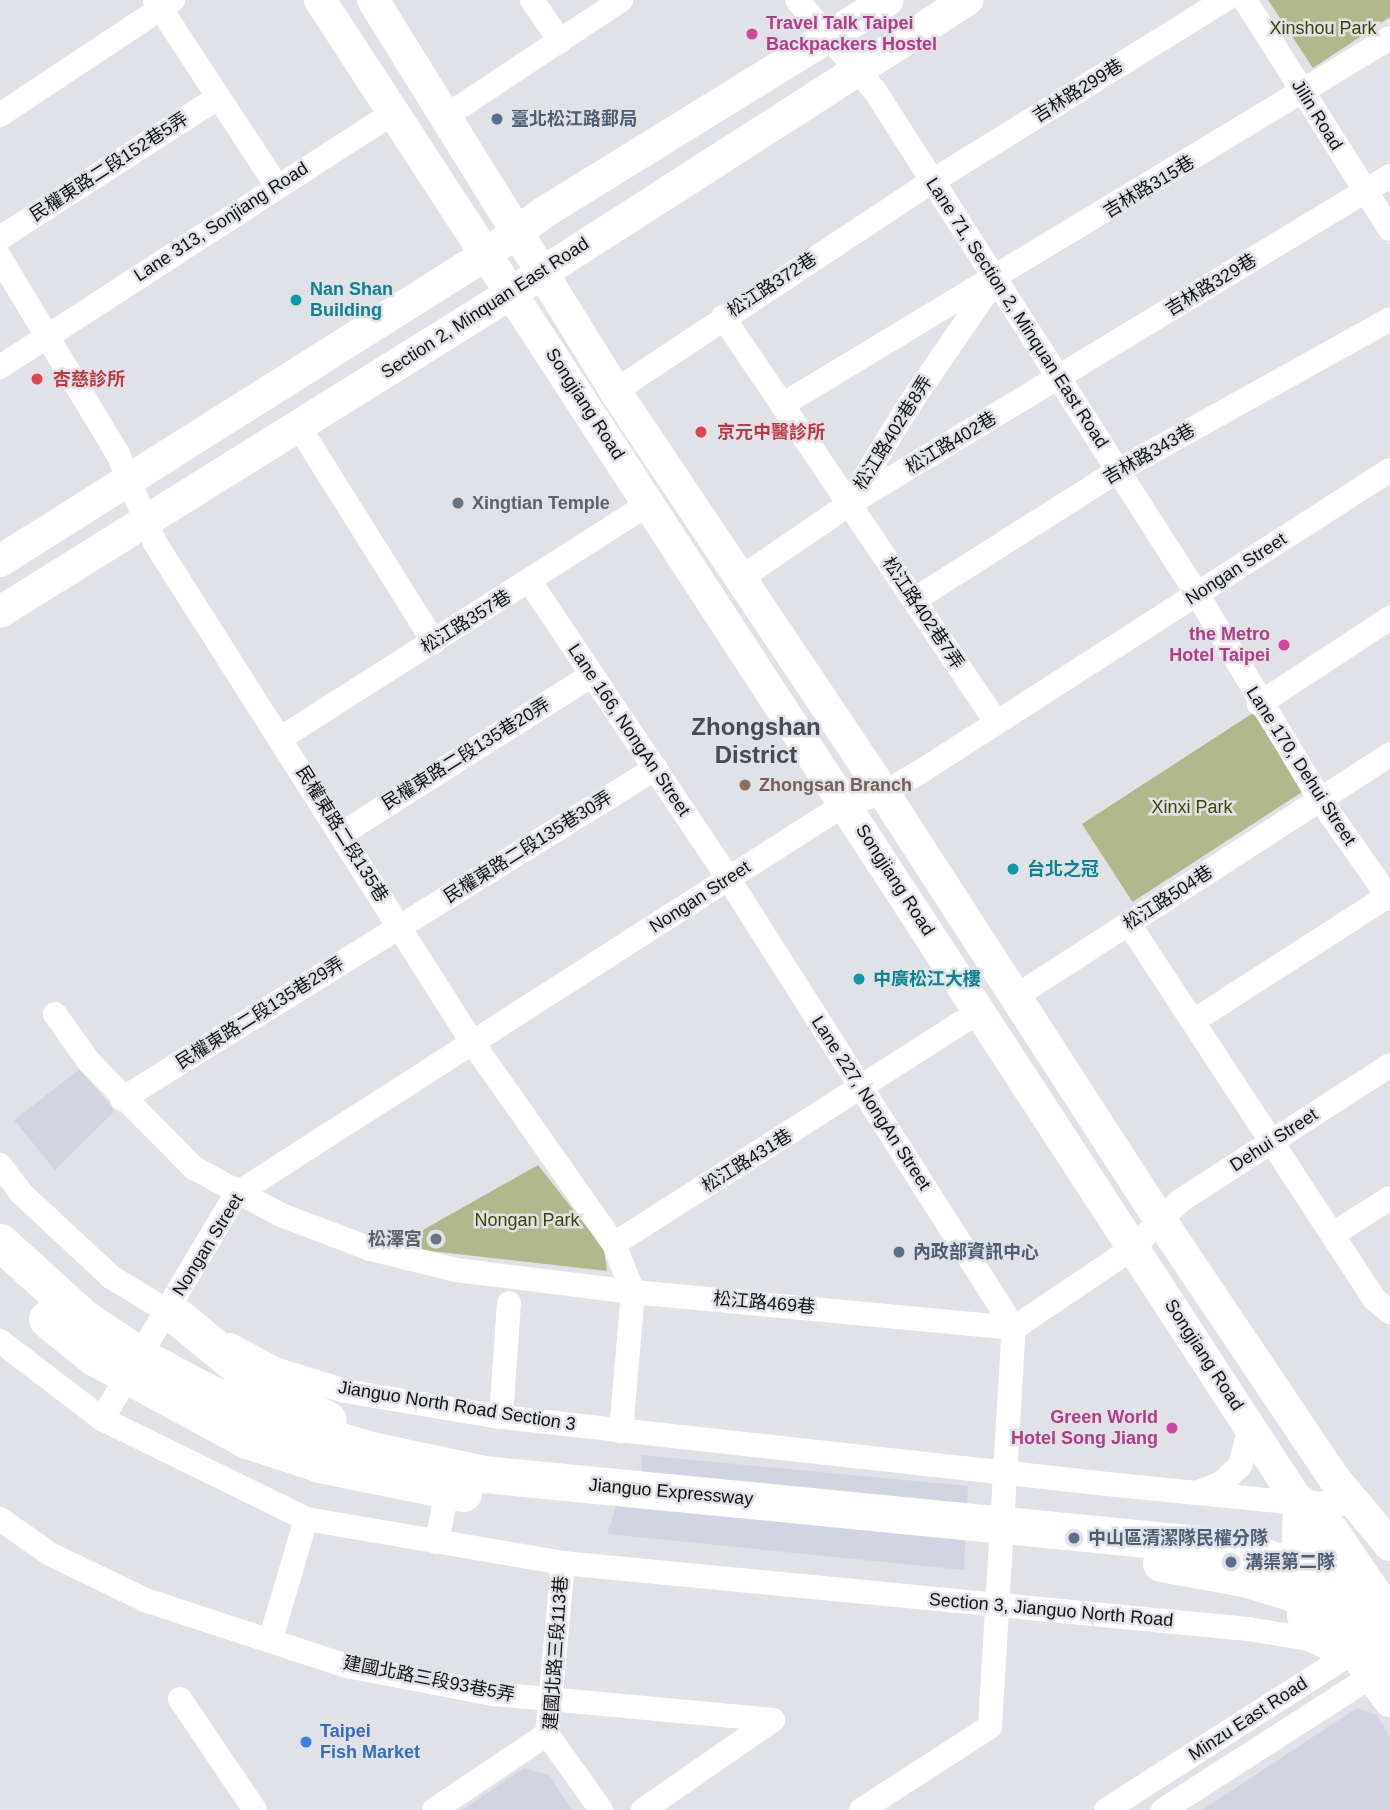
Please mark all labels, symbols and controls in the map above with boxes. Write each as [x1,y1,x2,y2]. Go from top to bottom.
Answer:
place label: Travel Talk Taipei Backpackers Hostel [766,13,937,56]
park label: Xinshou Park [1269,17,1377,39]
marker: Travel Talk Taipei Backpackers Hostel [744,26,760,42]
street label: 吉林路299巷 [1029,55,1127,127]
street label: Jilin Road [1287,76,1347,154]
street label: 民權東路二段152巷5弄 [26,108,192,226]
place label: 臺北松江路郵局 [511,108,637,130]
marker: 臺北松江路郵局 [489,111,505,127]
street label: 吉林路315巷 [1100,151,1198,223]
street label: Lane 313, Sonjiang Road [130,158,312,286]
street label: Lane 71, Section 2, Minquan East Road [921,174,1113,452]
street label: Section 2, Minquan East Road [377,233,593,383]
street label: 松江路372巷 [723,248,821,322]
street label: 吉林路329巷 [1162,249,1260,321]
place label: Nan Shan Building [310,279,393,322]
marker: Nan Shan Building [288,292,304,308]
street label: Songjiang Road [541,344,629,464]
place label: 杏慈診所 [53,368,125,390]
marker: 杏慈診所 [27,369,47,389]
street label: 松江路402巷8弄 [849,372,937,494]
street label: 松江路402巷 [902,407,1000,479]
street label: 吉林路343巷 [1099,419,1199,489]
place label: 京元中醫診所 [717,421,825,443]
marker: 京元中醫診所 [691,422,711,442]
place label: Xingtian Temple [472,492,610,514]
marker: Xingtian Temple [450,495,466,511]
street label: Nongan Street [1181,528,1291,610]
street label: 松江路402巷7弄 [878,553,968,673]
street label: 松江路357巷 [417,586,515,658]
place label: the Metro Hotel Taipei [1169,624,1270,666]
marker: the Metro Hotel Taipei [1276,637,1292,653]
street label: Lane 166, NongAn Street [563,640,695,820]
street label: Lane 170, Dehui Street [1242,682,1360,850]
street label: 民權東路二段135巷20弄 [378,693,554,815]
district label: Zhongshan District [691,713,821,769]
street label: 民權東路二段135巷 [291,762,393,906]
place label: Zhongsan Branch [759,774,912,796]
marker: Zhongsan Branch [737,777,753,793]
street label: 民權東路二段135巷30弄 [440,786,616,908]
park label: Xinxi Park [1151,796,1233,818]
street label: Songjiang Road [851,820,939,940]
street label: Nongan Street [645,856,755,938]
place label: 台北之冠 [1027,858,1099,880]
marker: 台北之冠 [1005,861,1021,877]
street label: 松江路504巷 [1119,861,1217,935]
street label: 民權東路二段135巷29弄 [172,952,348,1074]
place label: 中廣松江大樓 [873,968,981,990]
marker: 中廣松江大樓 [851,971,867,987]
street label: Lane 227, NongAn Street [807,1012,935,1194]
street label: Dehui Street [1226,1104,1322,1176]
street label: 松江路431巷 [698,1125,796,1197]
street label: Nongan Street [168,1190,248,1300]
park label: Nongan Park [474,1209,580,1231]
place label: 松澤宮 [368,1228,422,1250]
marker: 松澤宮 [428,1231,444,1247]
place label: 內政部資訊中心 [913,1241,1039,1263]
marker: 內政部資訊中心 [891,1244,907,1260]
street label: 松江路469巷 [712,1288,816,1318]
street label: Songjiang Road [1160,1295,1248,1415]
street label: Jianguo North Road Section 3 [337,1377,577,1435]
place label: Green World Hotel Song Jiang [1011,1407,1158,1450]
marker: Green World Hotel Song Jiang [1164,1420,1180,1436]
street label: Jianguo Expressway [588,1474,754,1510]
place label: 中山區清潔隊民權分隊 [1088,1527,1268,1549]
marker: 中山區清潔隊民權分隊 [1066,1530,1082,1546]
place label: 溝渠第二隊 [1245,1551,1335,1573]
marker: 溝渠第二隊 [1223,1554,1239,1570]
street label: 建國北路三段113巷 [540,1575,572,1731]
street label: Section 3, Jianguo North Road [928,1589,1174,1631]
street label: 建國北路三段93巷5弄 [342,1652,516,1706]
street label: Minzu East Road [1185,1673,1311,1765]
place label: Taipei Fish Market [320,1721,420,1764]
marker: Taipei Fish Market [298,1734,314,1750]

